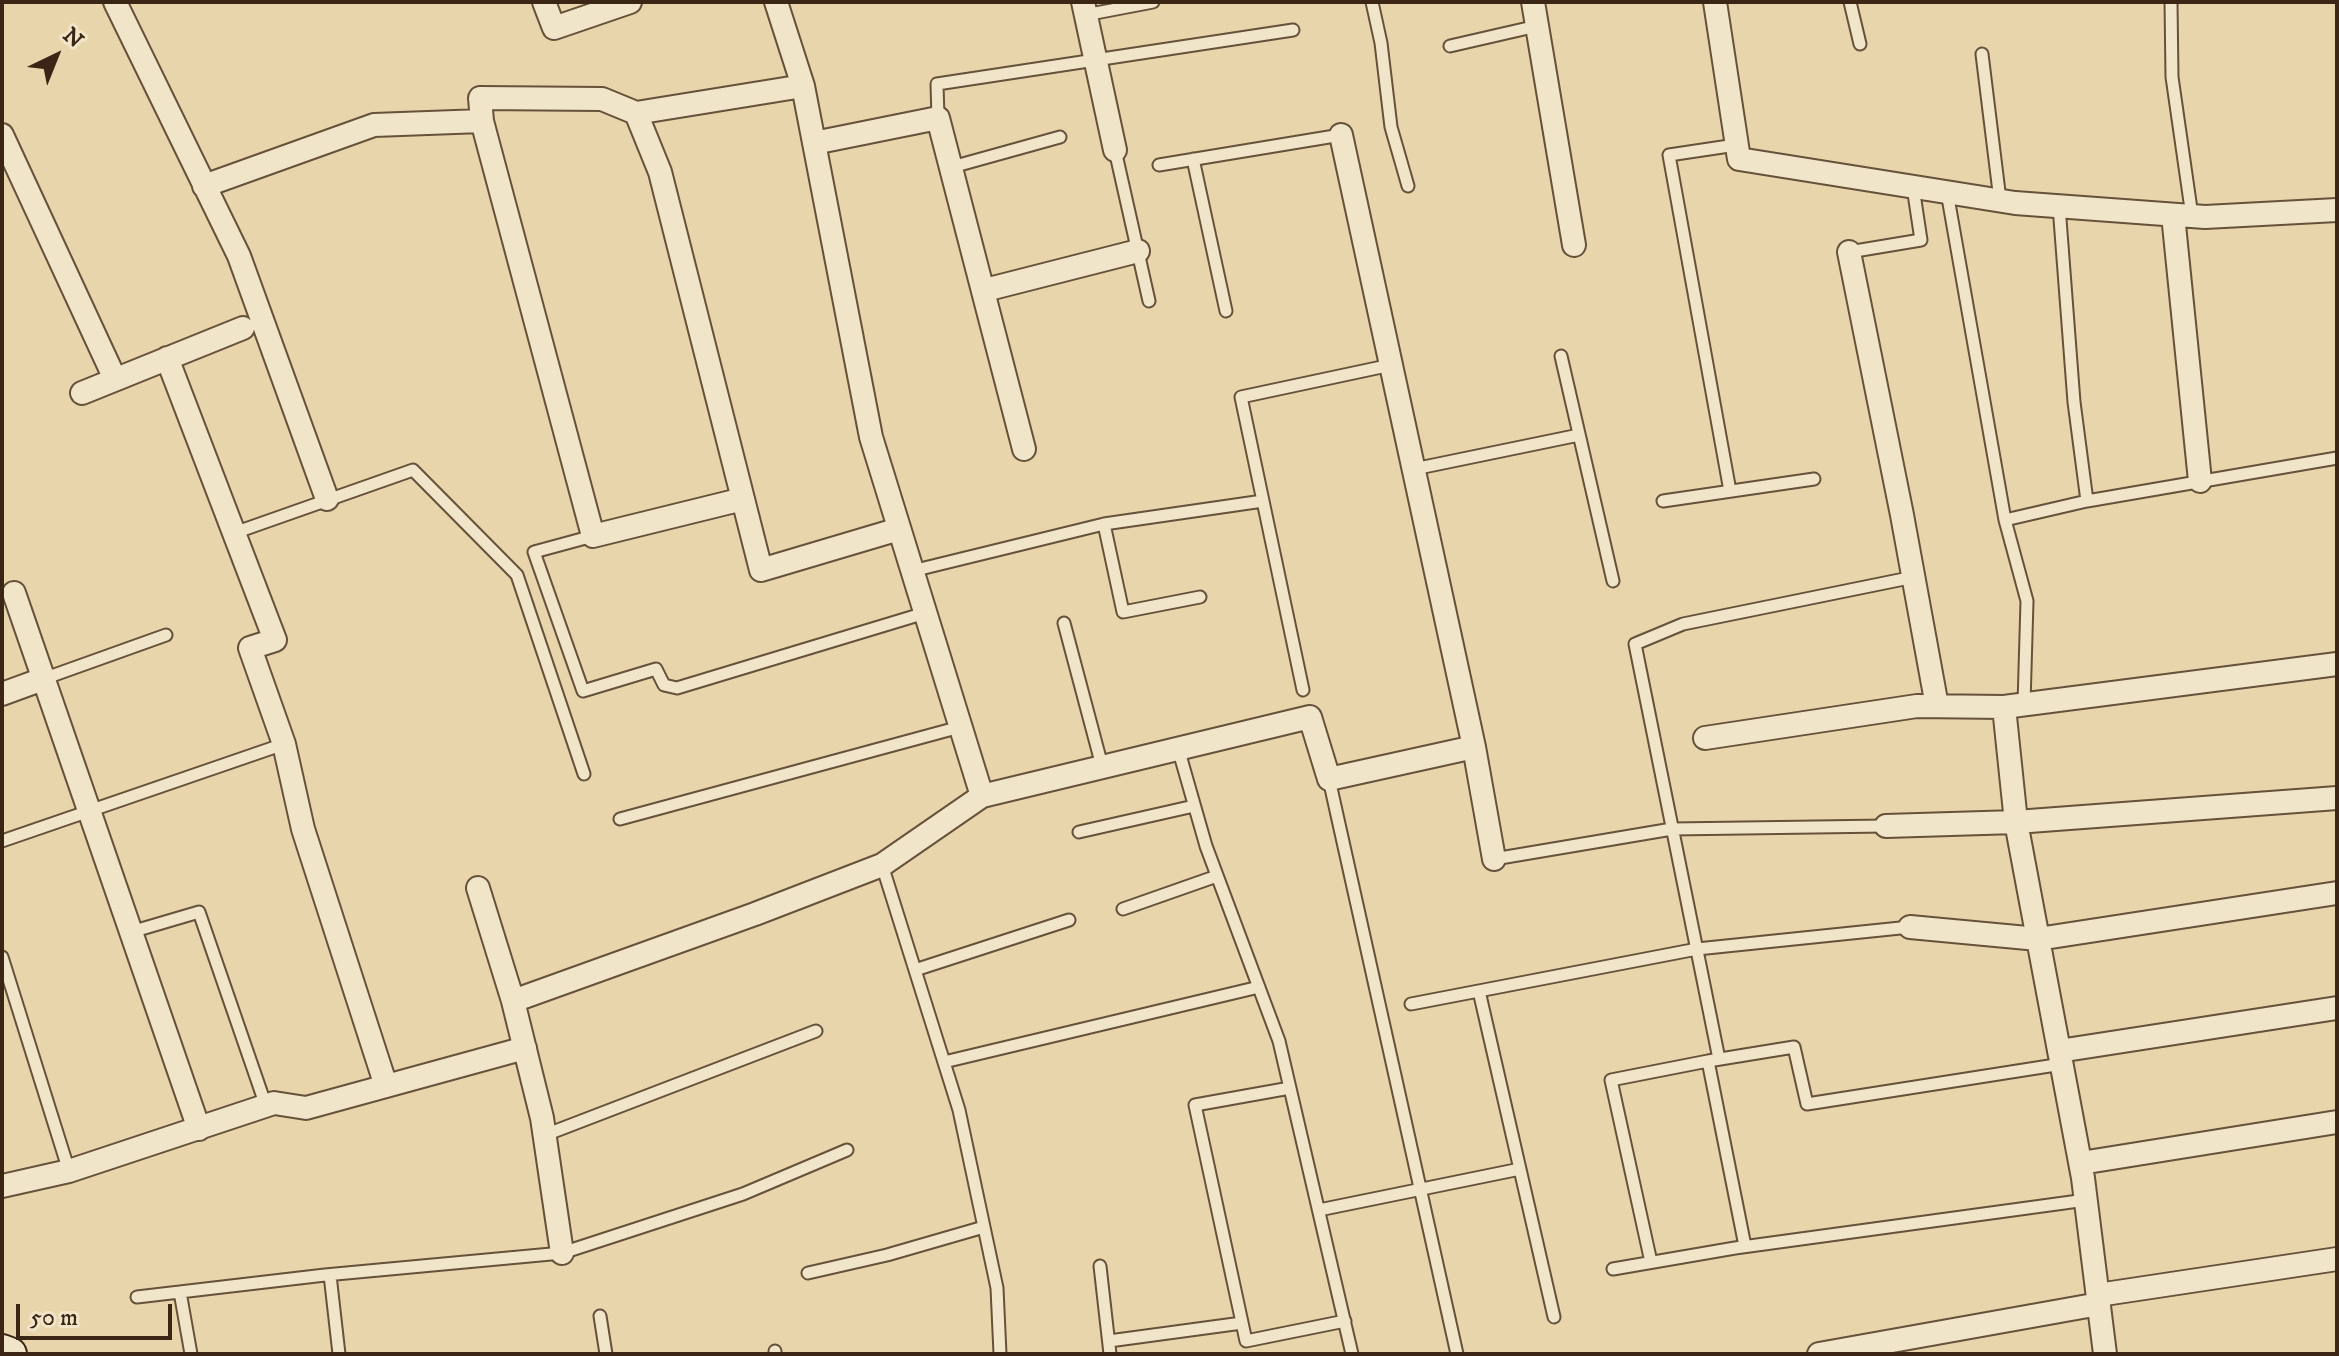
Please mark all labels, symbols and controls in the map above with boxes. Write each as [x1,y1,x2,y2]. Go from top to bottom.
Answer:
north arrow [16,16,96,96]
text: N [57,22,89,54]
scale bar [20,1288,176,1338]
text: 50 m [30,1303,78,1333]

